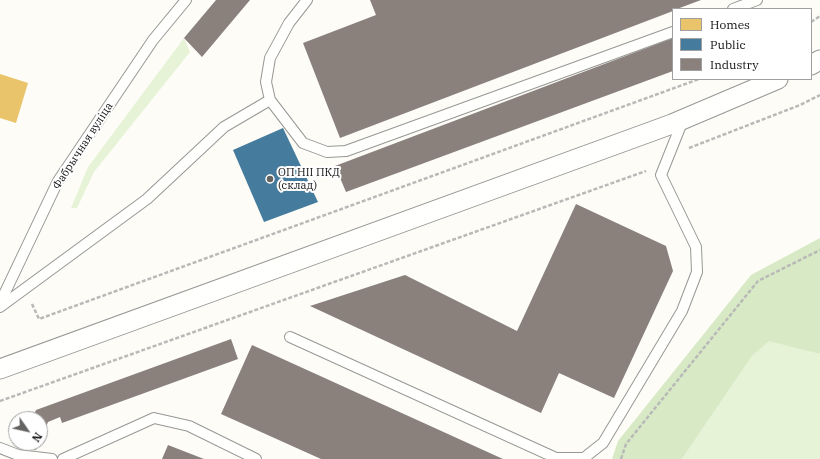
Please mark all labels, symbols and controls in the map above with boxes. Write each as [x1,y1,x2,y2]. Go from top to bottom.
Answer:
legend [672,8,812,80]
text: Homes [710,17,750,32]
text: Public [710,37,746,52]
text: Industry [710,57,759,72]
street label: Фабрычная вуліца [50,100,116,192]
place label: ОП НII ПКД (склад) [278,166,340,192]
marker: ОП НII ПКД (склад) [265,174,275,184]
north arrow [8,411,48,451]
text: N [29,430,45,445]

